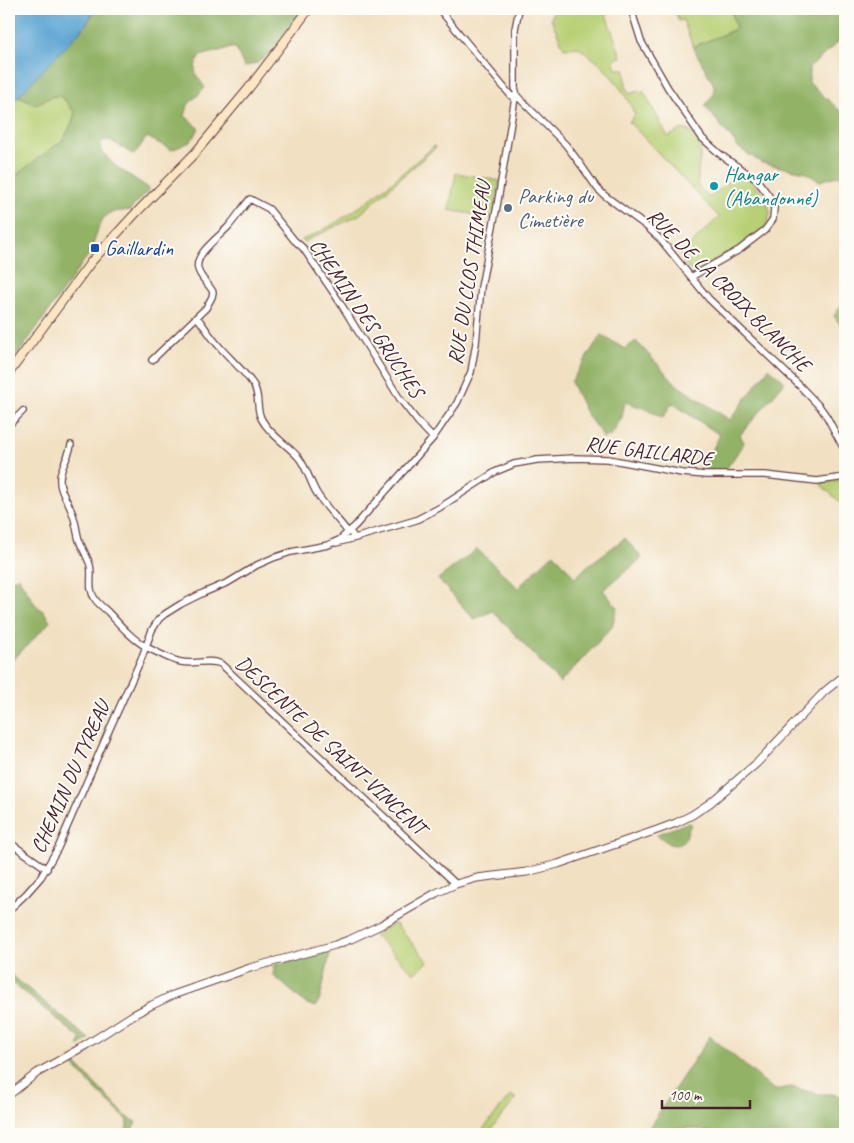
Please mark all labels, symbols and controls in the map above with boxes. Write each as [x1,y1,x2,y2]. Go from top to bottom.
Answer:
place label: Hangar (Abandonné) [724,161,818,211]
street label: RUE DU CLOS THIMEAU [442,176,497,366]
marker: Hangar (Abandonné) [708,180,720,192]
place label: Parking du Cimetière [518,183,594,233]
marker: Parking du Cimetière [502,202,514,214]
street label: RUE DE LA CROIX BLANCHE [642,203,818,379]
street label: CHEMIN DES GRUCHES [304,233,431,405]
place label: Gaillardin [105,235,174,261]
marker: Gaillardin [89,242,101,254]
street label: RUE GAILLARDE [584,430,716,472]
street label: DESCENTE DE SAINT-VINCENT [230,650,436,844]
street label: CHEMIN DU TYREAU [25,694,116,857]
scale bar [662,1078,749,1110]
text: 100 m [669,1086,703,1105]

